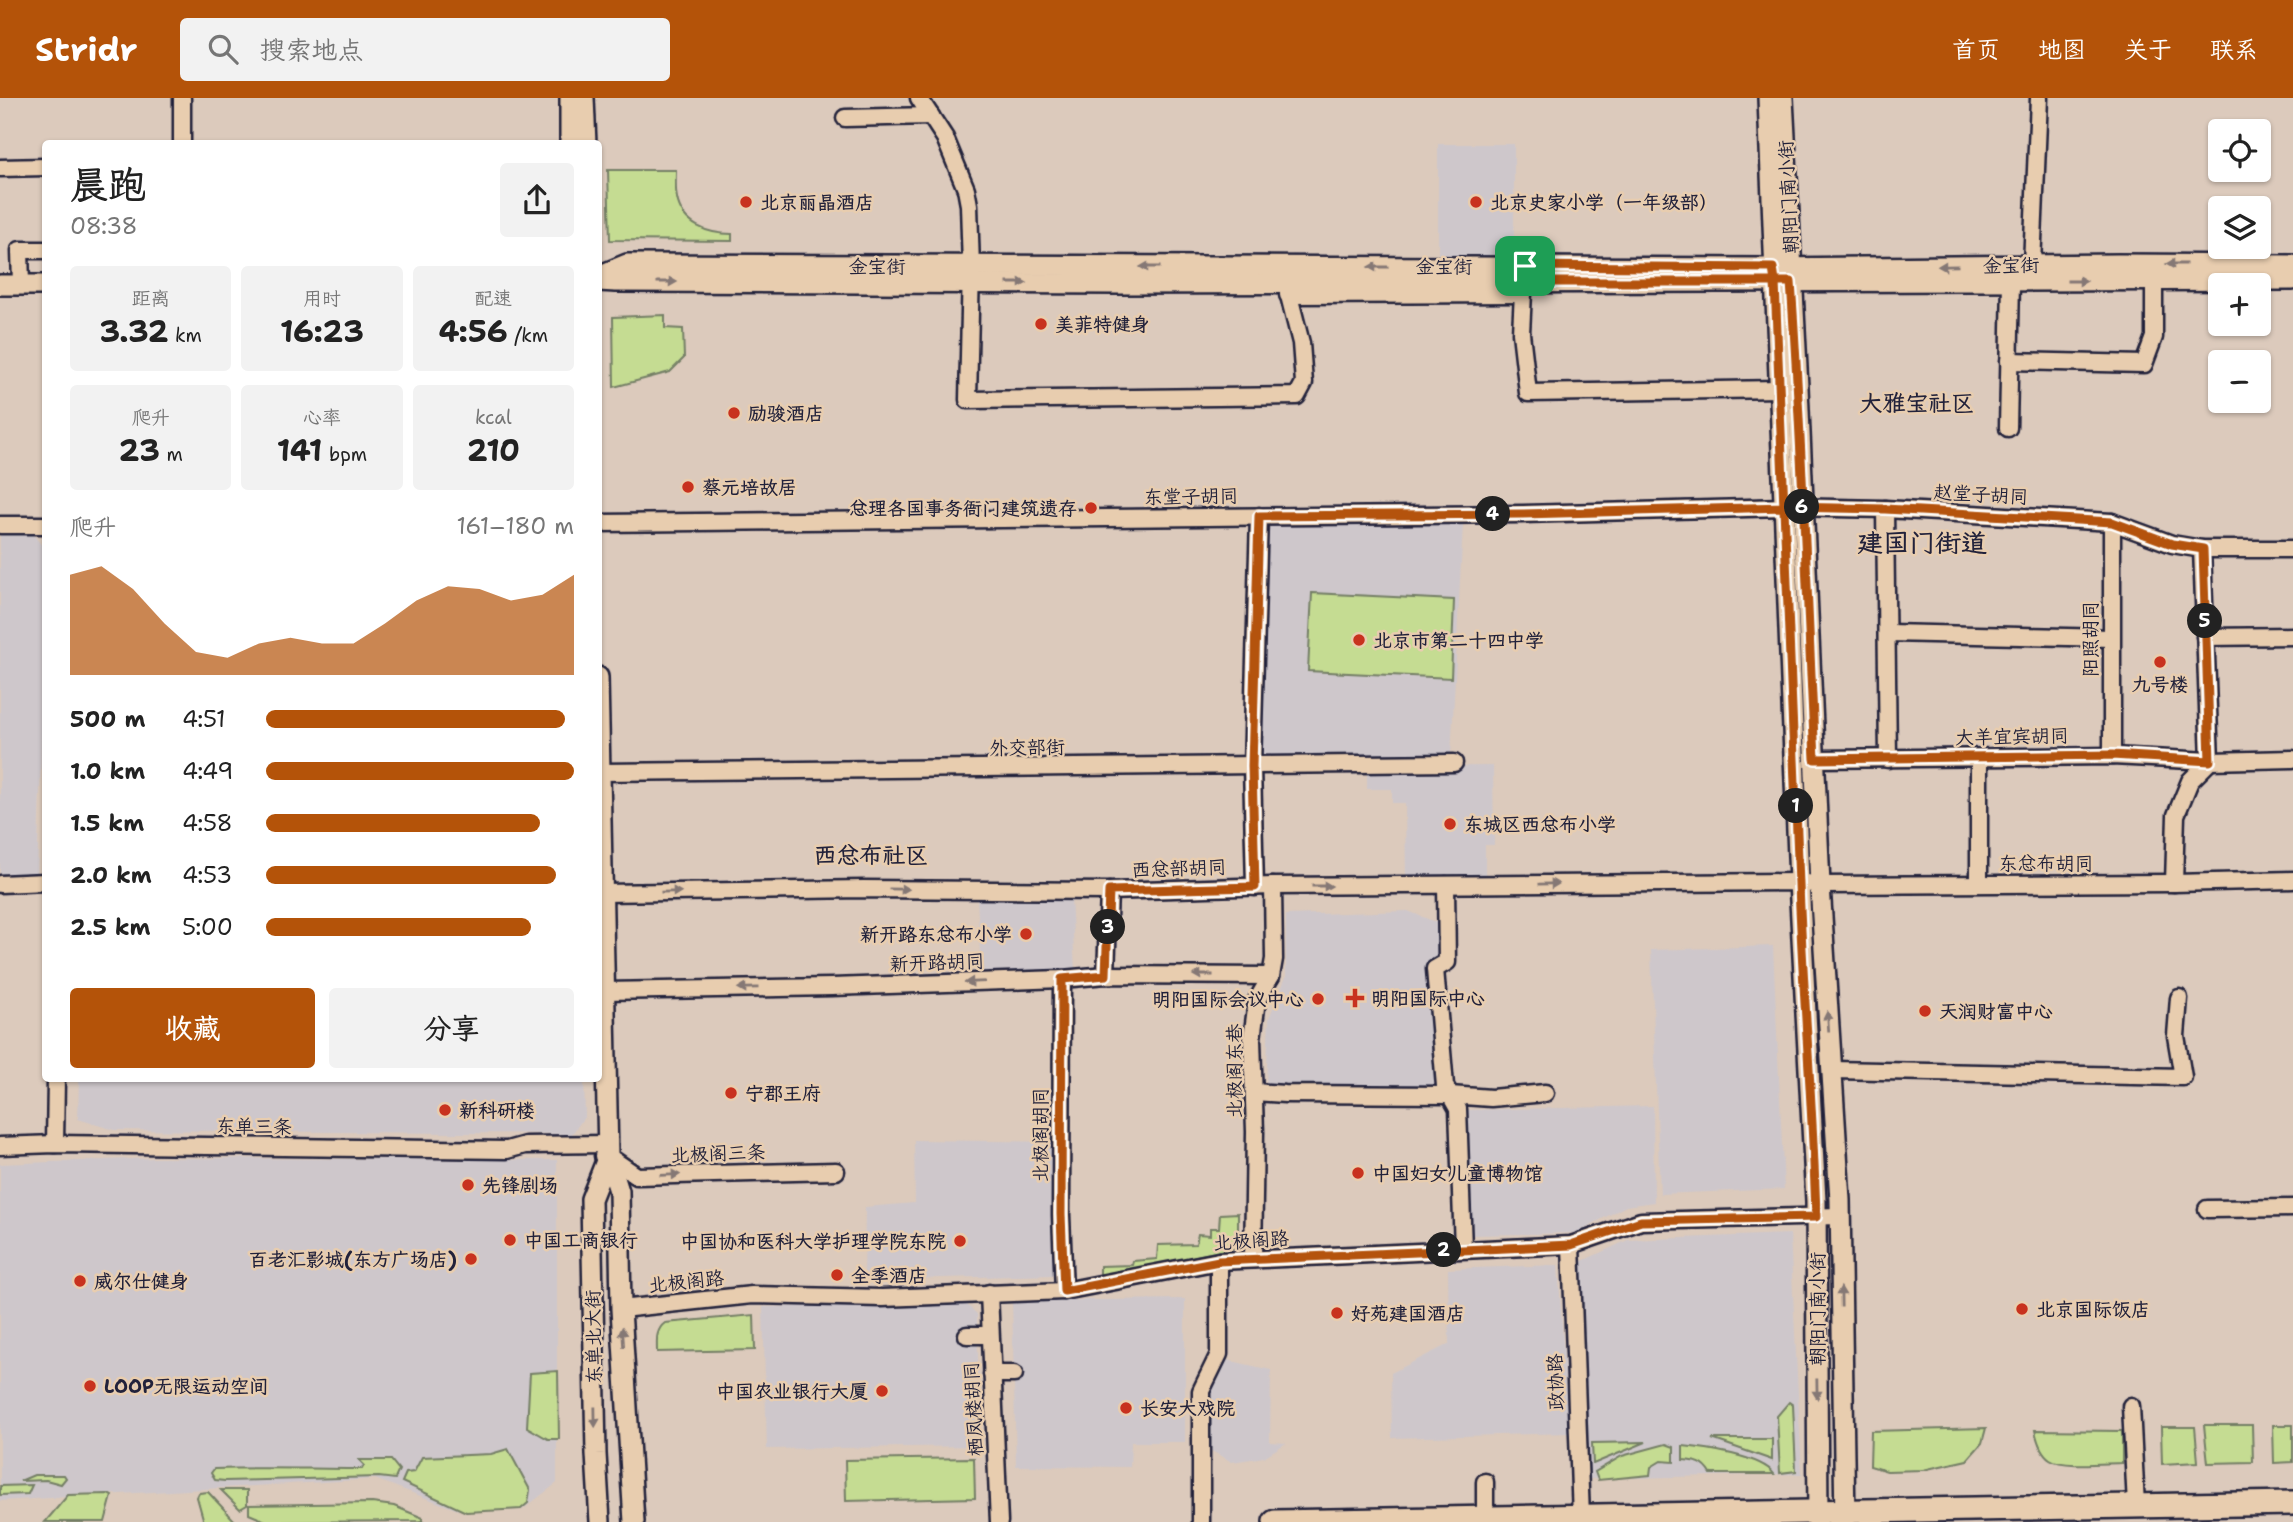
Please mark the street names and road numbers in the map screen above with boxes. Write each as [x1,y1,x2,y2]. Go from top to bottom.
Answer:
street label: 朝阳门南小街 [1773,139,1804,255]
street label: 金宝街 [1982,253,2040,278]
street label: 金宝街 [848,254,906,279]
street label: 金宝街 [1415,254,1473,279]
street label: 赵堂子胡同 [1933,480,2029,509]
street label: 东堂子胡同 [1143,483,1239,510]
street label: 阳照胡同 [2078,601,2103,677]
street label: 大羊宜宾胡同 [1955,723,2069,750]
street label: 外交部街 [989,734,1065,761]
street label: 东总布胡同 [1998,851,2094,876]
street label: 西总部胡同 [1131,854,1227,883]
street label: 新开路胡同 [889,948,985,977]
street label: 北极阁东巷 [1222,1023,1247,1119]
street label: 北极阁胡同 [1028,1087,1053,1183]
street label: 东单三条 [216,1113,292,1140]
street label: 北极阁三条 [670,1139,766,1168]
street label: 北极阁路 [1212,1225,1290,1256]
street label: 朝阳门南小街 [1805,1252,1830,1366]
street label: 北极阁路 [647,1265,725,1298]
street label: 东单北大街 [580,1289,607,1385]
street label: 政协路 [1542,1353,1569,1411]
street label: 栖凤楼胡同 [959,1361,988,1457]

